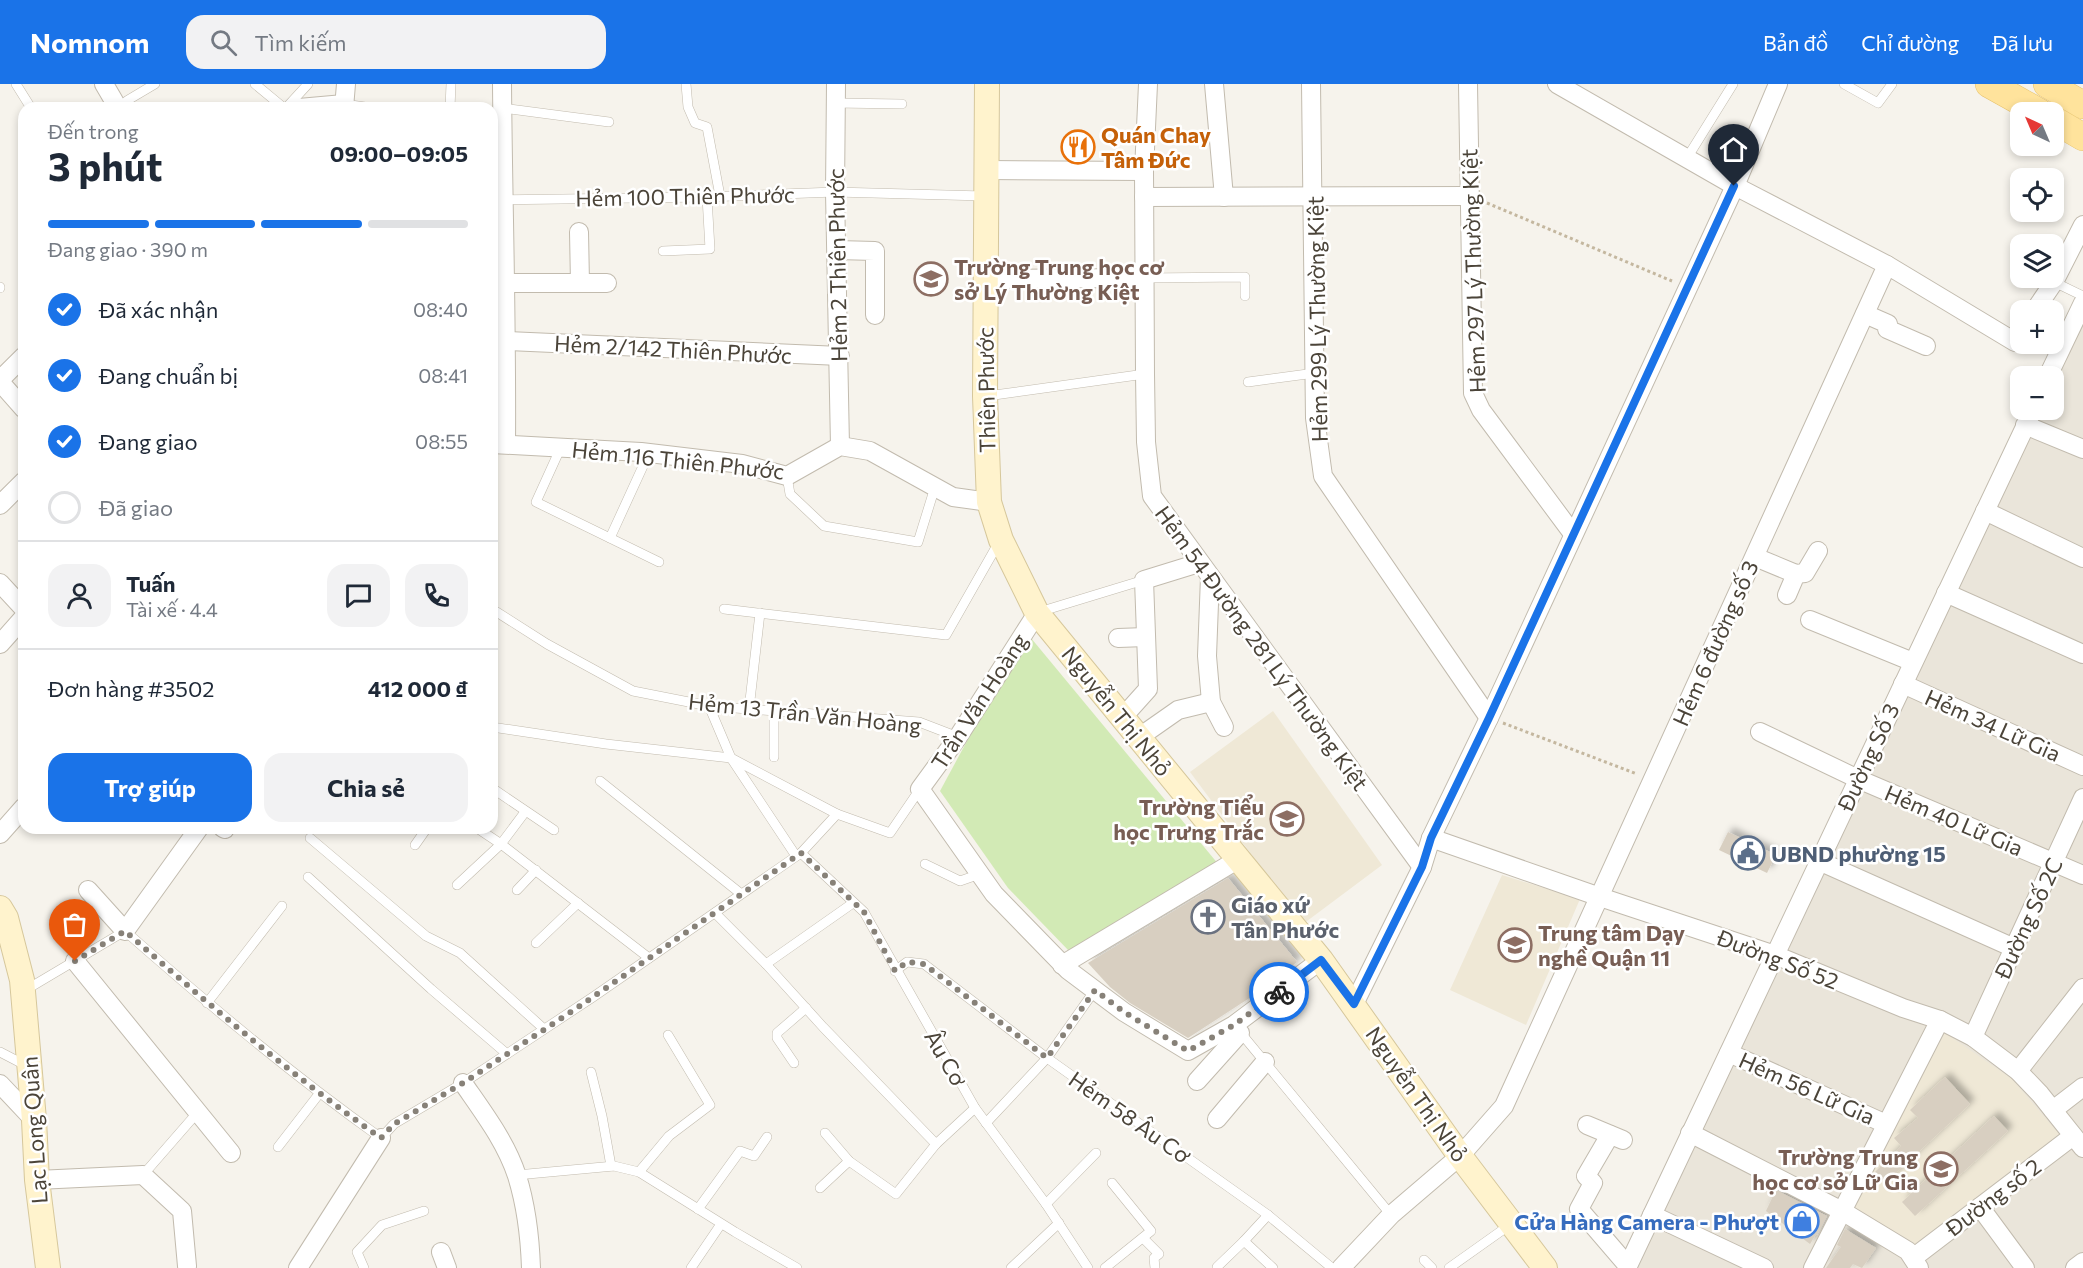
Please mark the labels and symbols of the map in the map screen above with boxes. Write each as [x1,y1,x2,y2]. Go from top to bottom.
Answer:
north arrow [2010,102,2064,156]
place label: Quán Chay Tâm Đức [1101,121,1211,173]
pin [1708,124,1759,186]
restaurant icon: Quán Chay Tâm Đức [1060,129,1096,165]
street label: Hẻm 297 Lý Thường Kiệt [1455,148,1491,394]
street label: Hẻm 2 Thiên Phước [822,168,852,362]
street label: Hẻm 100 Thiên Phước [575,181,795,211]
street label: Hẻm 299 Lý Thường Kiệt [1301,196,1333,442]
place label: Trường Trung học cơ sở Lý Thường Kiệt [954,253,1165,305]
school or university icon: Trường Trung học cơ sở Lý Thường Kiệt [913,261,949,297]
street label: Thiên Phước [971,327,1001,453]
street label: Hẻm 2/142 Thiên Phước [553,329,793,369]
street label: Hẻm 116 Thiên Phước [570,435,786,485]
street label: Hẻm 54 Đường 281 Lý Thường Kiệt [1150,500,1374,796]
street label: Hẻm 6 đường số 3 [1666,556,1764,730]
street label: Trần Văn Hoàng [925,628,1033,774]
street label: Nguyễn Thị Nhỏ [1056,641,1178,781]
street label: Hẻm 34 Lữ Gia [1921,683,2065,767]
street label: Hẻm 13 Trần Văn Hoàng [687,687,923,739]
street label: Đường Số 3 [1831,699,1905,816]
street label: Hẻm 40 Lữ Gia [1881,779,2027,861]
place label: Trường Tiểu học Trưng Trắc [1113,793,1264,845]
school or university icon: Trường Tiểu học Trưng Trắc [1269,801,1305,837]
public building icon: UBND phường 15 [1730,835,1766,871]
place label: UBND phường 15 [1771,840,1946,867]
street label: Đường Số 2C [1988,853,2068,984]
place label: Giáo xứ Tân Phước [1231,891,1339,943]
pin [49,899,100,961]
church icon: Giáo xứ Tân Phước [1190,899,1226,935]
place label: Trung tâm Dạy nghề Quận 11 [1538,919,1685,971]
street label: Đường Số 52 [1713,923,1843,995]
school or university icon: Trung tâm Dạy nghề Quận 11 [1497,927,1533,963]
courier [1249,962,1309,1022]
street label: Nguyễn Thị Nhỏ [1360,1021,1474,1167]
street label: Âu Cơ [919,1025,973,1091]
street label: Hẻm 56 Lữ Gia [1735,1046,1879,1130]
street label: Lạc Long Quân [15,1055,53,1205]
street label: Hẻm 58 Âu Cơ [1064,1065,1196,1169]
place label: Trường Trung học cơ sở Lữ Gia [1752,1143,1918,1195]
school or university icon: Trường Trung học cơ sở Lữ Gia [1923,1151,1959,1187]
street label: Đường số 2 [1939,1152,2046,1242]
shop icon: Cửa Hàng Camera - Phượt [1784,1203,1820,1239]
place label: Cửa Hàng Camera - Phượt [1514,1208,1779,1235]

